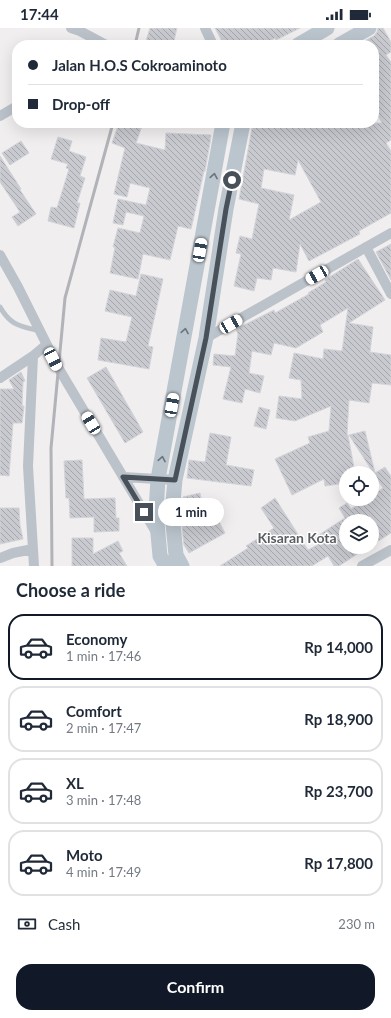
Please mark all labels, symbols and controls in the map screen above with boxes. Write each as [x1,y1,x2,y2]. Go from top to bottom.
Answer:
text: 17:44 [20,5,59,23]
text: Jalan H.O.S Cokroaminoto [52,56,227,74]
text: Drop-off [52,95,110,113]
route start [223,171,241,189]
one-way arrow [209,173,217,179]
car [192,237,208,263]
car [304,264,330,286]
car [218,313,244,335]
one-way arrow [181,328,189,334]
car [42,346,64,372]
car [164,392,180,418]
car [80,410,102,436]
one-way arrow [157,456,166,462]
map controls [339,466,379,554]
button: locate [339,466,379,506]
callout: 1 min [158,498,224,526]
route end [135,503,153,521]
text: 1 min [175,504,207,520]
button: layers [339,514,379,554]
district label: Kisaran Kota [257,529,337,546]
text: Choose a ride [16,579,125,601]
icon: car [18,629,54,665]
text: Economy [66,630,127,648]
text: Rp 14,000 [304,638,373,656]
text: 1 min · 17:46 [66,648,141,664]
icon: car [18,701,54,737]
text: Comfort [66,702,122,720]
text: Rp 18,900 [304,710,373,728]
text: 2 min · 17:47 [66,720,141,736]
icon: car [18,773,54,809]
text: XL [66,774,84,792]
text: Rp 23,700 [304,782,373,800]
text: 3 min · 17:48 [66,792,141,808]
icon: car [18,845,54,881]
text: Moto [66,846,103,864]
text: Rp 17,800 [304,854,373,872]
text: 4 min · 17:49 [66,864,141,880]
icon: cash [16,913,38,935]
text: Cash [48,915,80,933]
text: 230 m [338,916,375,932]
button: Confirm [16,964,375,1010]

